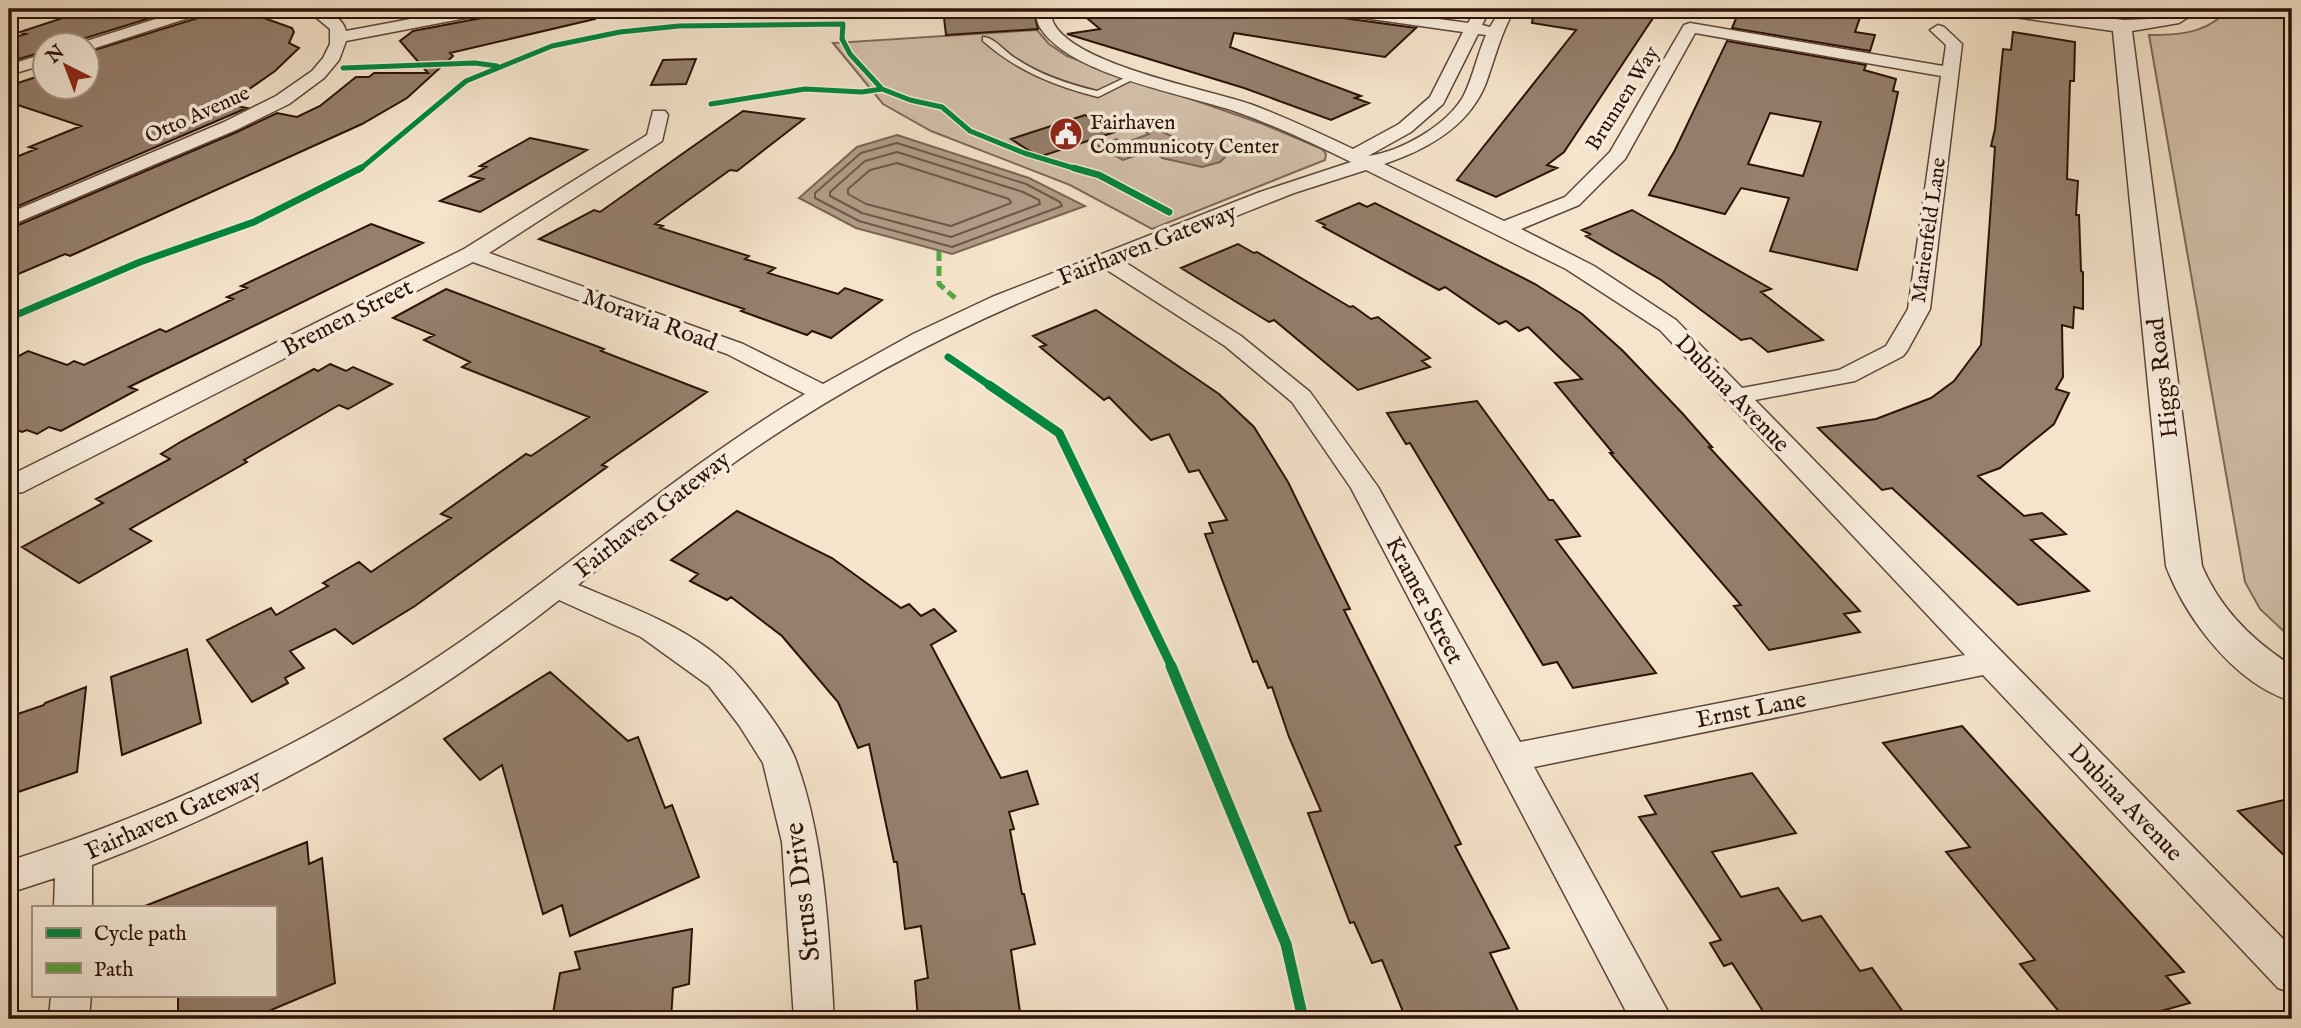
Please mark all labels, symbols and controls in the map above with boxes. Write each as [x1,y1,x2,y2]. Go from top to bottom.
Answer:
north arrow [32,32,102,102]
text: N [41,40,71,70]
street label: Brunnen Way [1581,41,1666,156]
street label: Otto Avenue [141,80,255,150]
place label: Fairhaven Communicoty Center [1090,110,1279,161]
public building icon: Fairhaven Communicoty Center [1047,115,1085,153]
street label: Marienfeld Lane [1906,156,1953,305]
street label: Fairhaven Gateway [1054,197,1242,294]
street label: Bremen Street [277,272,418,365]
street label: Moravia Road [578,282,721,359]
street label: Higgs Road [2141,316,2186,440]
street label: Dubina Avenue [1668,328,1796,460]
street label: Fairhaven Gateway [569,445,737,586]
street label: Kramer Street [1377,532,1470,670]
street label: Ernst Lane [1694,685,1809,736]
street label: Dubina Avenue [2061,737,2189,869]
street label: Fairhaven Gateway [81,763,267,868]
street label: Struss Drive [778,820,829,963]
legend [32,906,276,996]
text: Cycle path [94,921,187,948]
text: Path [94,957,133,984]

